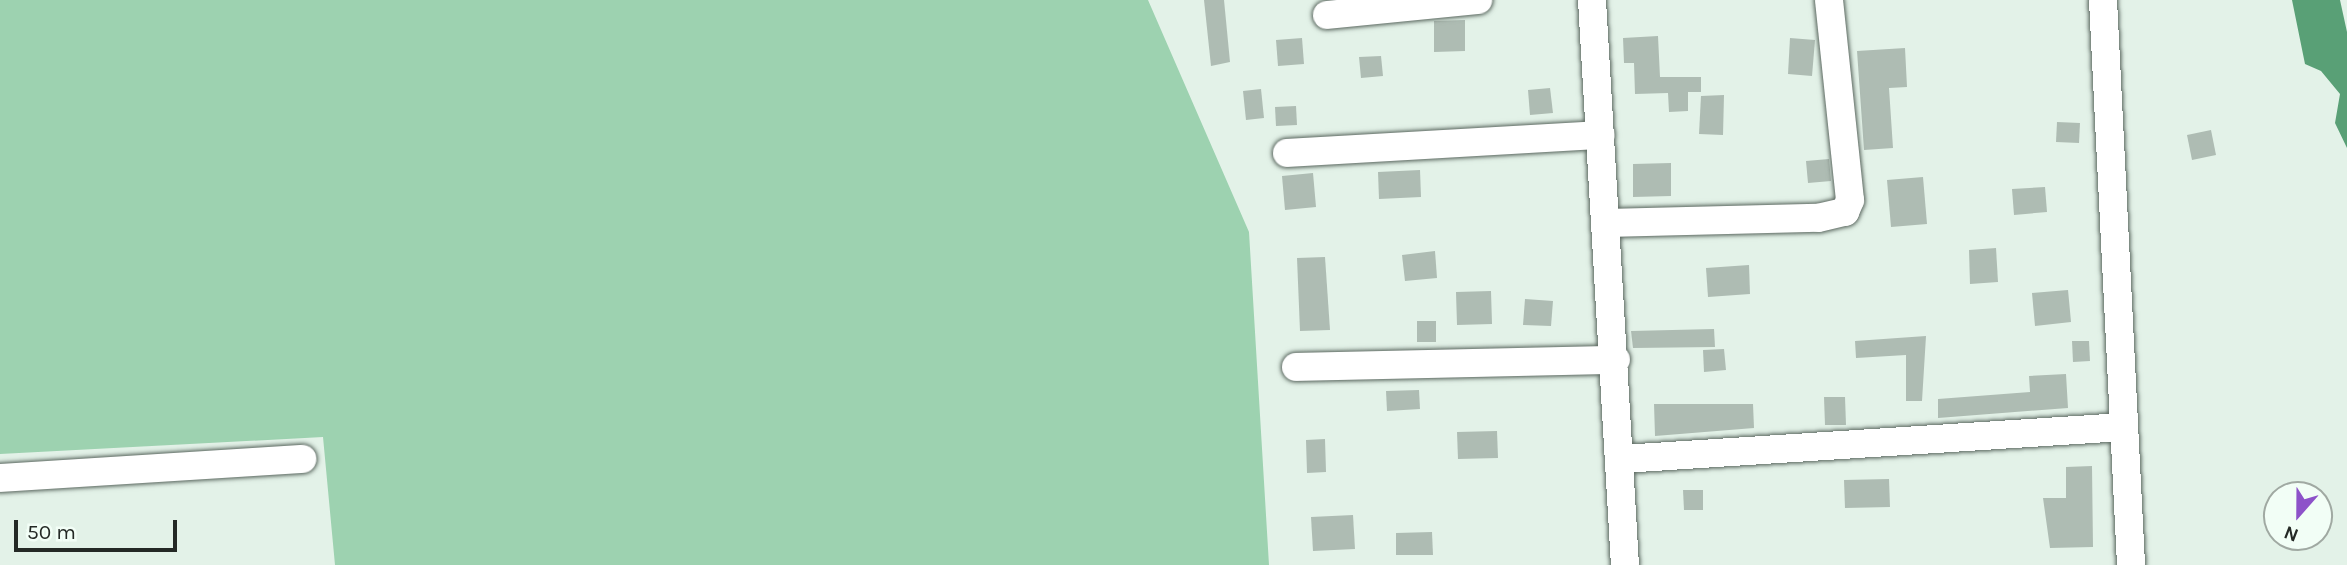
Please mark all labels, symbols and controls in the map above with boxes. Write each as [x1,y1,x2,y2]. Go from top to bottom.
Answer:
north arrow [2263,481,2333,551]
scale bar [18,505,180,550]
text: 50 m [27,520,76,544]
text: N [2281,521,2301,546]

